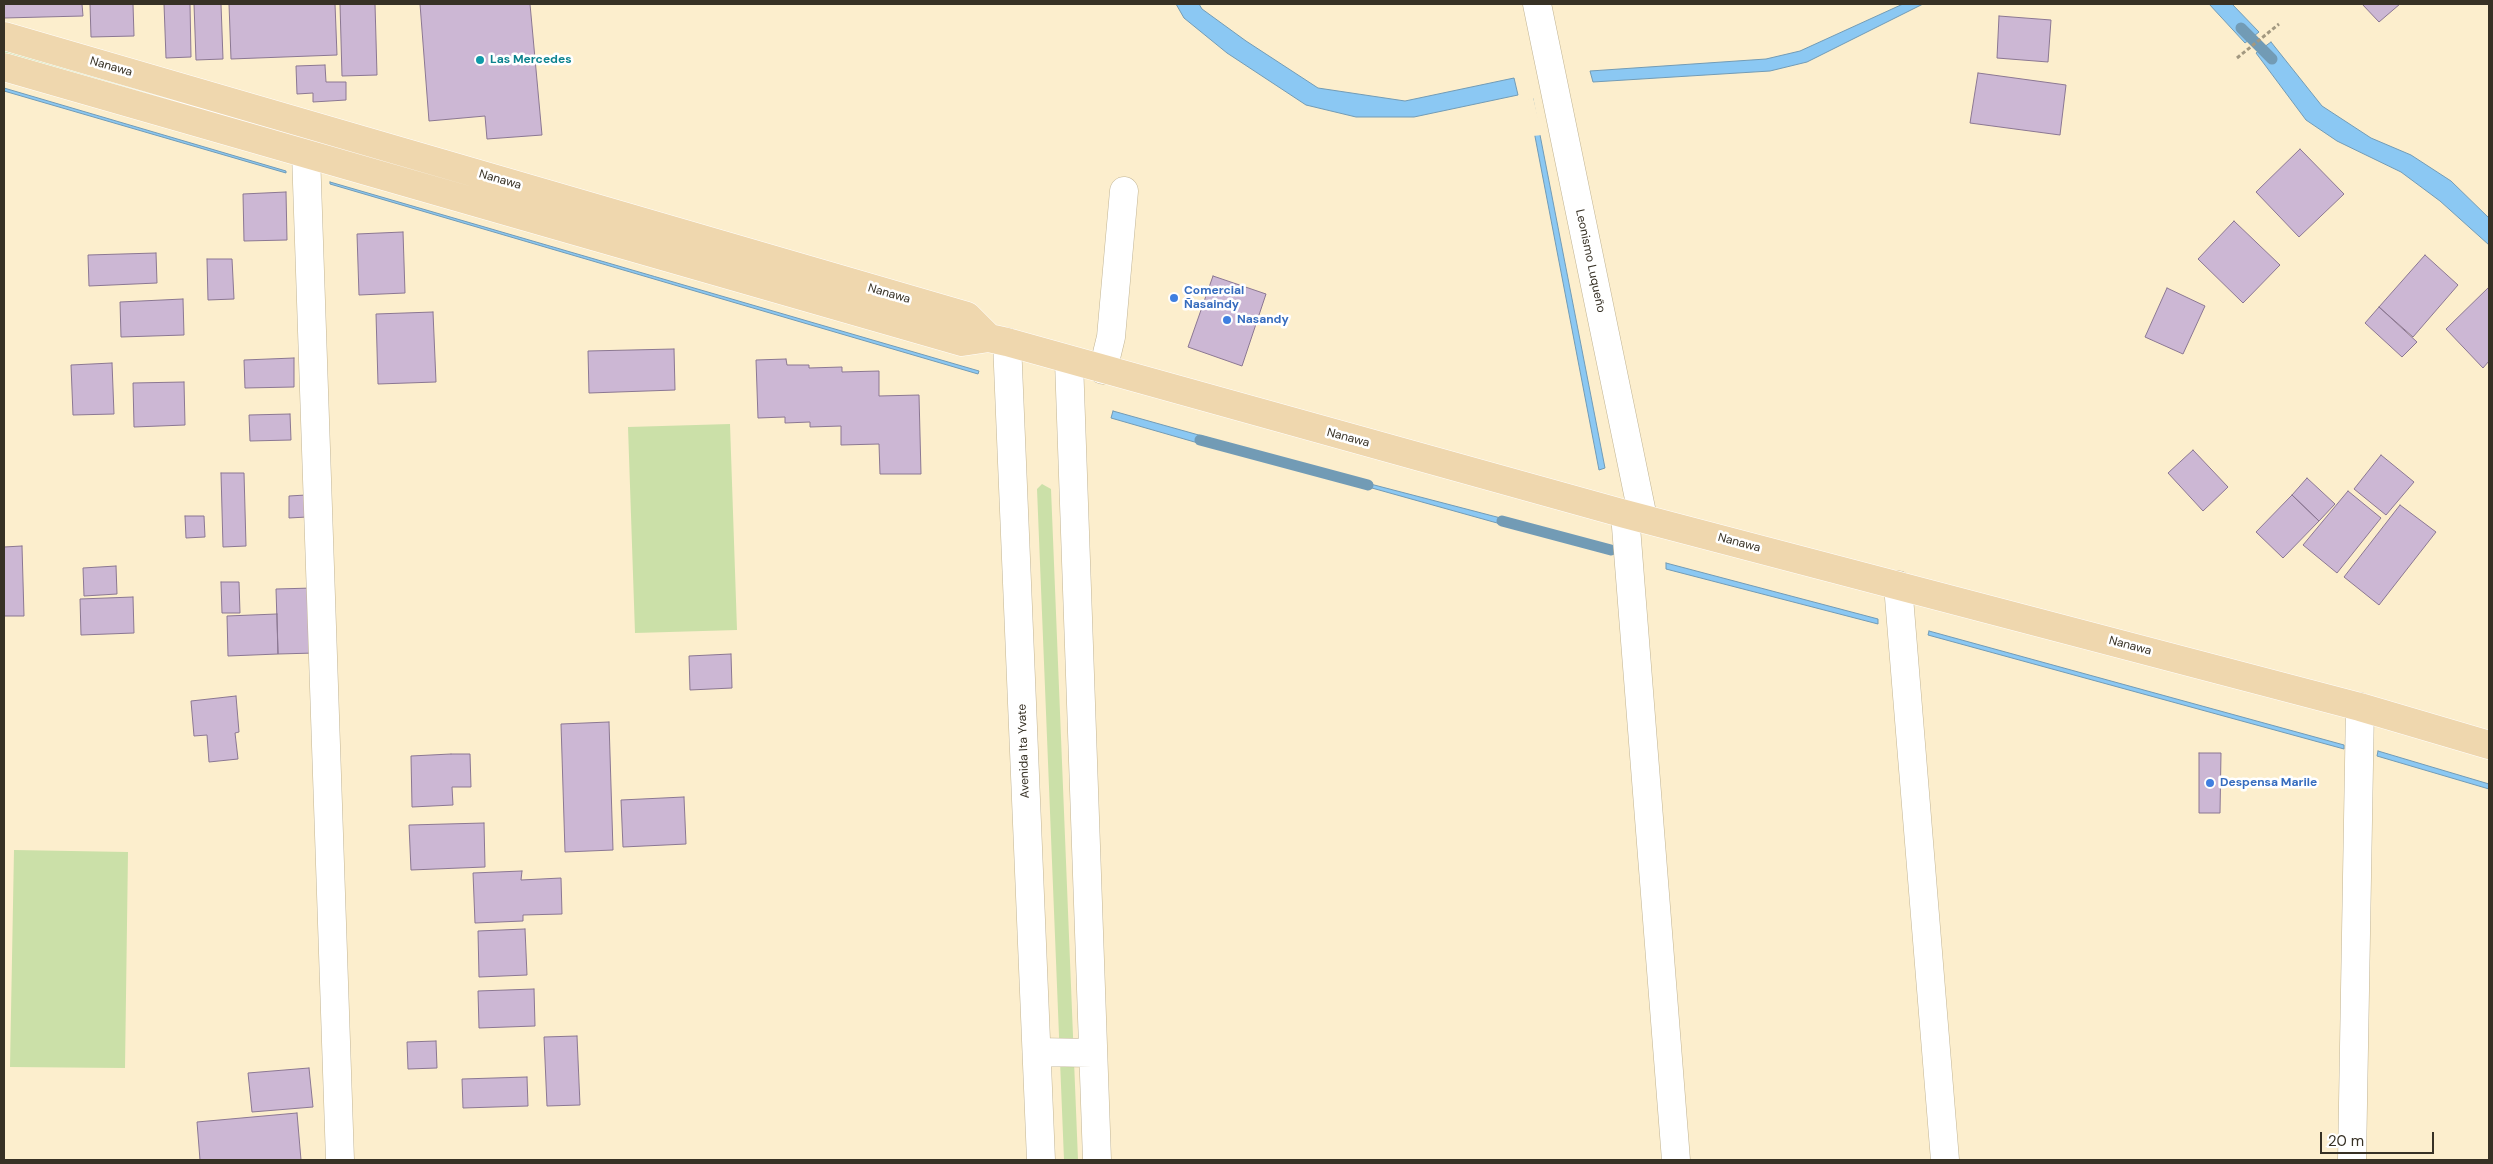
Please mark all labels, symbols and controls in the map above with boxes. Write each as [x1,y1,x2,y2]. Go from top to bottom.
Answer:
place label: Las Mercedes [490,53,572,67]
street label: Nanawa [88,54,134,80]
marker: Las Mercedes [474,54,486,66]
street label: Nanawa [477,167,523,193]
street label: Leonismo Luqueño [1572,208,1608,314]
street label: Nanawa [866,281,912,307]
place label: Comercial Ñasaindy [1184,284,1244,312]
marker: Comercial Ñasaindy [1168,292,1180,304]
place label: Nasandy [1237,313,1289,327]
marker: Nasandy [1221,314,1233,326]
street label: Nanawa [1325,425,1371,451]
street label: Nanawa [1716,530,1762,556]
street label: Nanawa [2107,633,2153,659]
street label: Avenida Ita Yvate [1015,703,1033,799]
place label: Despensa Marile [2220,776,2317,790]
marker: Despensa Marile [2204,777,2216,789]
scale bar [2323,1122,2437,1154]
text: 20 m [2328,1131,2364,1151]

